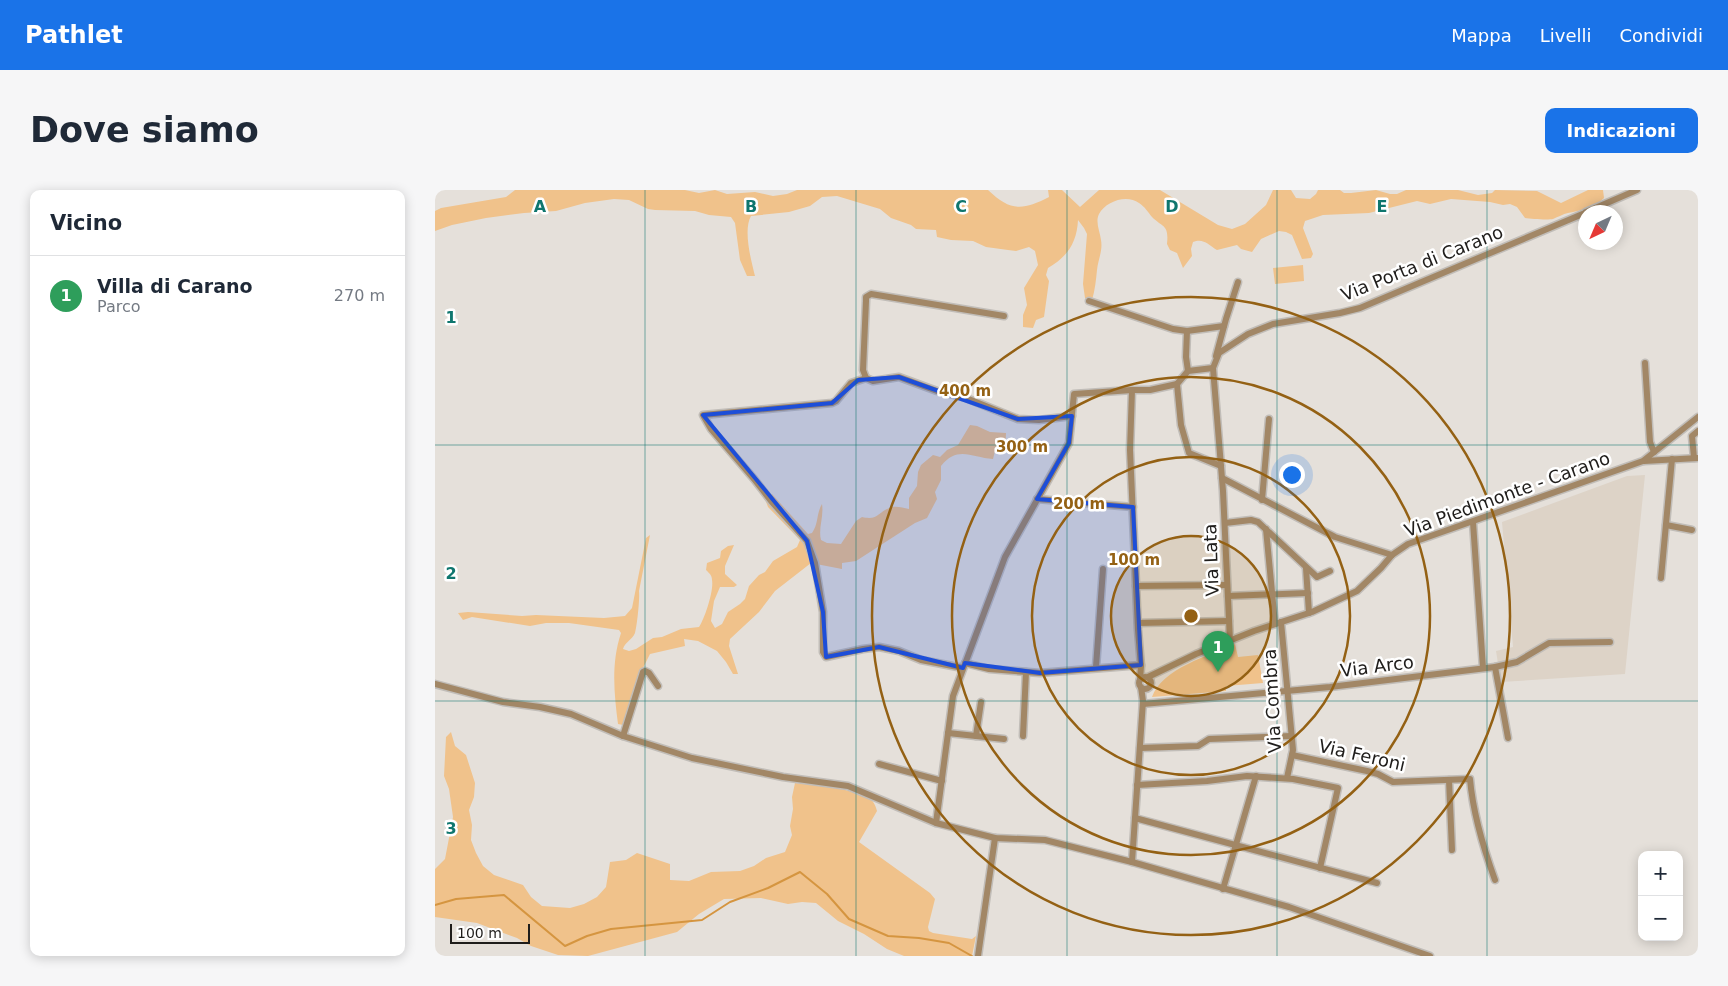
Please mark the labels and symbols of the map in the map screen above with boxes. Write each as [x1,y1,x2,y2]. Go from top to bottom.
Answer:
text: A [534,197,547,216]
text: B [745,197,757,216]
text: C [955,197,967,216]
text: D [1165,197,1179,216]
text: E [1377,197,1387,216]
north arrow [1578,205,1623,250]
street label: Via Porta di Carano [1338,221,1506,305]
text: 1 [445,308,457,327]
text: 400 m [939,382,991,400]
text: 300 m [996,438,1048,456]
street label: Via Piedimonte - Carano [1401,447,1613,541]
your location [1279,462,1305,488]
text: 200 m [1053,495,1105,513]
street label: Via Lata [1199,523,1223,597]
text: 100 m [1108,551,1160,569]
text: 2 [445,564,457,583]
centre of rings [1182,607,1200,625]
pin: 1 [1202,631,1234,672]
street label: Via Combra [1259,648,1285,754]
street label: Via Arco [1339,651,1415,681]
street label: Via Feroni [1316,735,1408,775]
text: 3 [445,819,457,838]
scale bar [450,921,530,944]

